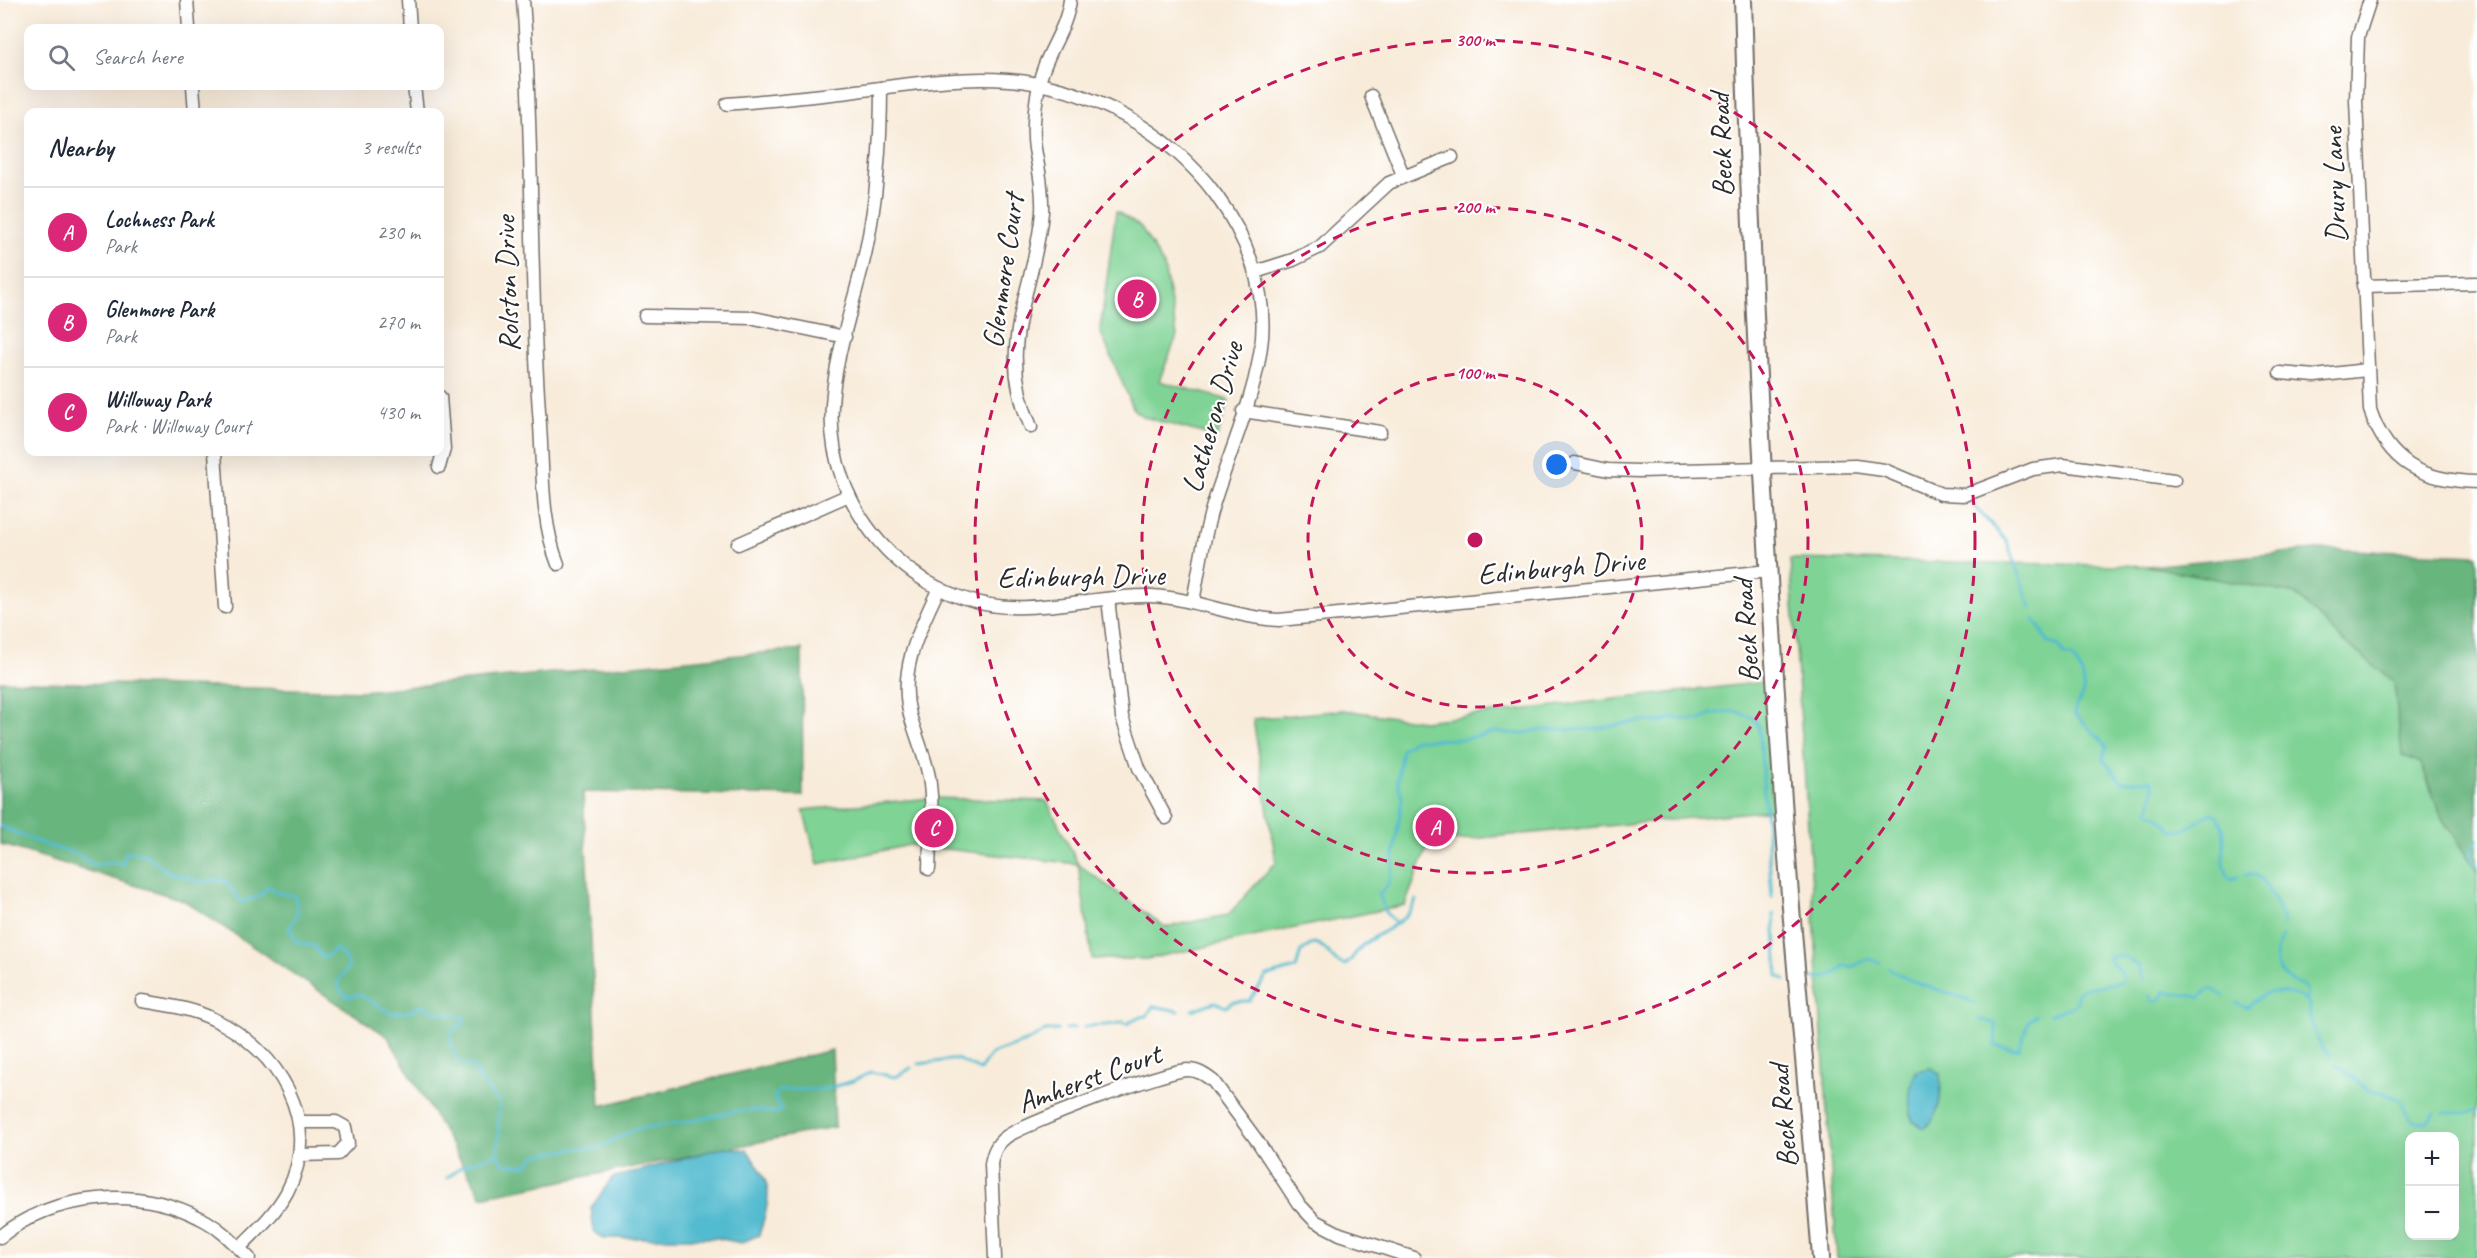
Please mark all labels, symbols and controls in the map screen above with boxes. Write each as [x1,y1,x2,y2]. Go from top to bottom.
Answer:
search box [24,24,444,90]
text: 300 m [1456,29,1496,51]
icon: search [45,41,78,74]
text: Search here [93,43,183,71]
street label: Beck Road [1700,88,1742,198]
street label: Drury Lane [2313,124,2355,244]
text: Nearby [48,131,113,164]
text: 3 results [361,135,420,160]
street label: Glenmore Court [973,188,1033,350]
text: 200 m [1456,196,1496,218]
text: Lochness Park [105,206,213,234]
street label: Rolston Drive [486,213,528,353]
text: A [62,220,73,245]
text: 230 m [377,220,420,245]
text: Park [105,234,137,259]
pin: B [1118,276,1156,322]
text: Glenmore Park [105,296,214,324]
text: B [62,310,73,335]
text: 270 m [377,310,420,335]
text: Park [105,324,137,349]
street label: Latheron Drive [1172,335,1252,497]
text: 100 m [1456,362,1496,384]
text: Willoway Park [105,386,210,414]
text: C [63,400,72,425]
text: 430 m [377,400,420,425]
text: Park · Willoway Court [105,414,251,439]
your location [1542,450,1571,479]
centre of rings [1465,530,1485,550]
street label: Edinburgh Drive [1476,541,1648,593]
street label: Edinburgh Drive [997,556,1167,596]
street label: Beck Road [1723,574,1769,684]
pin: A [1416,804,1454,850]
pin: C [914,806,954,850]
street label: Amherst Court [1012,1033,1169,1122]
street label: Beck Road [1759,1058,1806,1169]
map controls [2405,1132,2459,1240]
button: + [2405,1132,2459,1186]
button: − [2405,1186,2459,1240]

